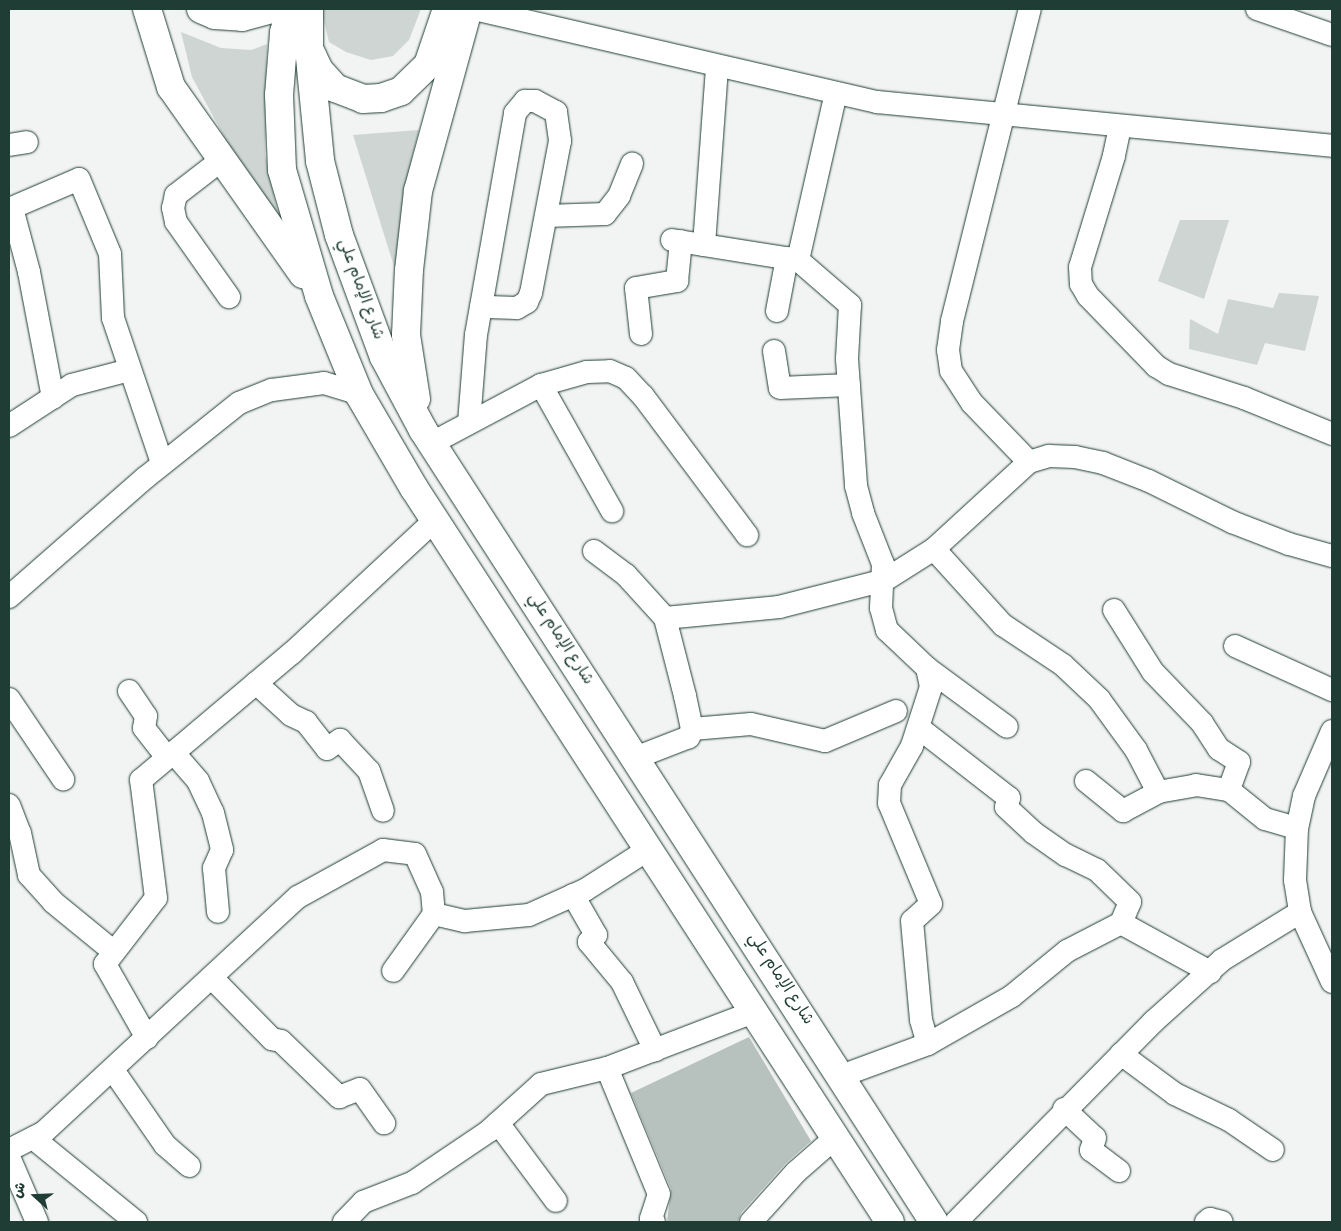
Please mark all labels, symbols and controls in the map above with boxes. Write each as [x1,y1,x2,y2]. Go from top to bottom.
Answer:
street label: شارع الإمام علي [332,237,386,343]
street label: شارع الإمام علي [522,590,596,690]
street label: شارع الإمام علي [742,930,816,1030]
north arrow [10,1171,60,1221]
text: ش [10,1181,31,1201]

